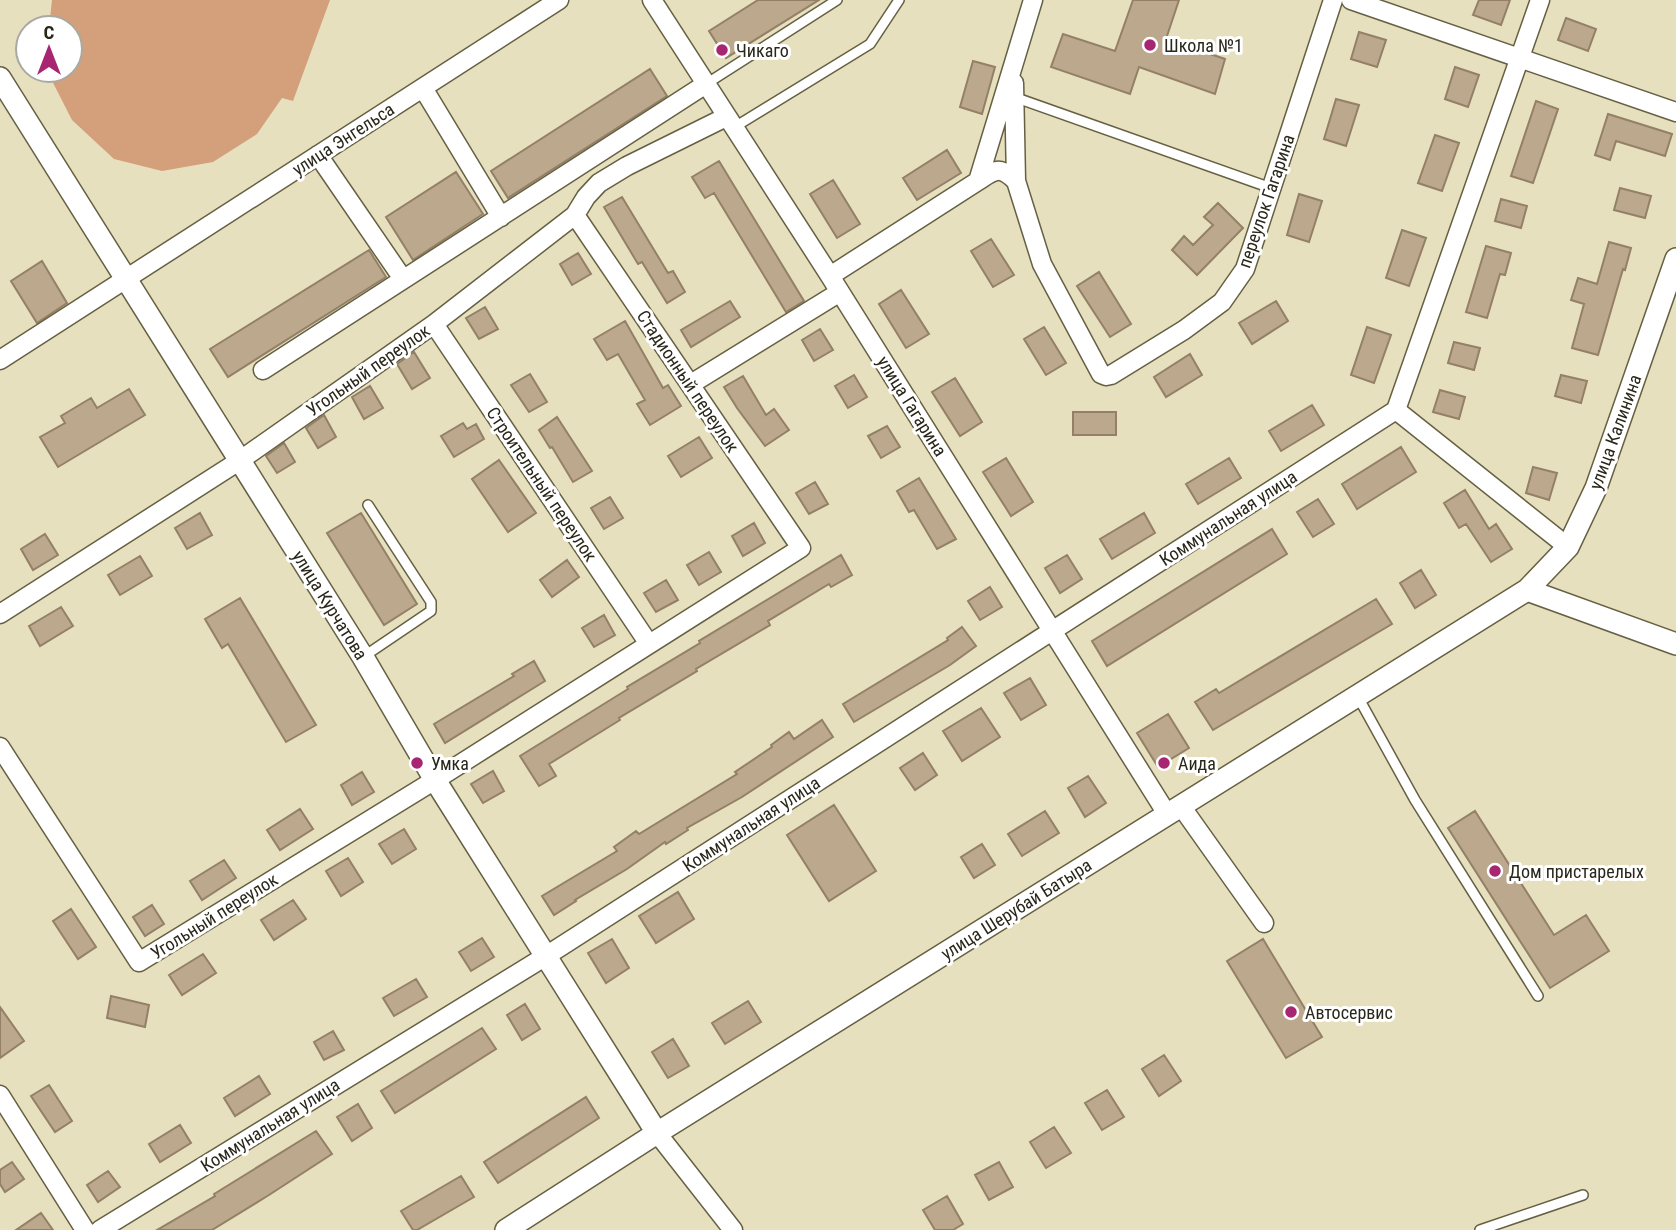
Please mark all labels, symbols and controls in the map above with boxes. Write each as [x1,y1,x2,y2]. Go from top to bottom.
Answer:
north arrow [14,14,84,84]
text: С [44,21,55,44]
place label: Школа №1 [1164,35,1243,56]
marker: Школа №1 [1142,37,1158,53]
place label: Чикаго [736,40,789,61]
marker: Чикаго [714,42,730,58]
street label: улица Энгельса [288,98,398,180]
street label: переулок Гагарина [1233,132,1299,270]
street label: Стадионный переулок [633,306,744,456]
street label: Угольный переулок [302,319,434,420]
street label: улица Гагарина [873,352,951,460]
street label: улица Калинина [1584,372,1646,492]
street label: Строительный переулок [483,403,602,565]
street label: Коммунальная улица [1155,466,1301,570]
street label: улица Курчатова [288,546,372,664]
place label: Умка [431,753,469,774]
place label: Аида [1178,753,1216,774]
marker: Умка [409,755,425,771]
marker: Аида [1156,755,1172,771]
street label: Коммунальная улица [678,772,824,876]
street label: улица Шерубай Батыра [937,854,1095,964]
place label: Дом пристарелых [1509,861,1644,882]
marker: Дом пристарелых [1487,863,1503,879]
street label: Угольный переулок [147,868,282,964]
place label: Автосервис [1305,1002,1393,1023]
marker: Автосервис [1283,1004,1299,1020]
street label: Коммунальная улица [197,1074,343,1176]

